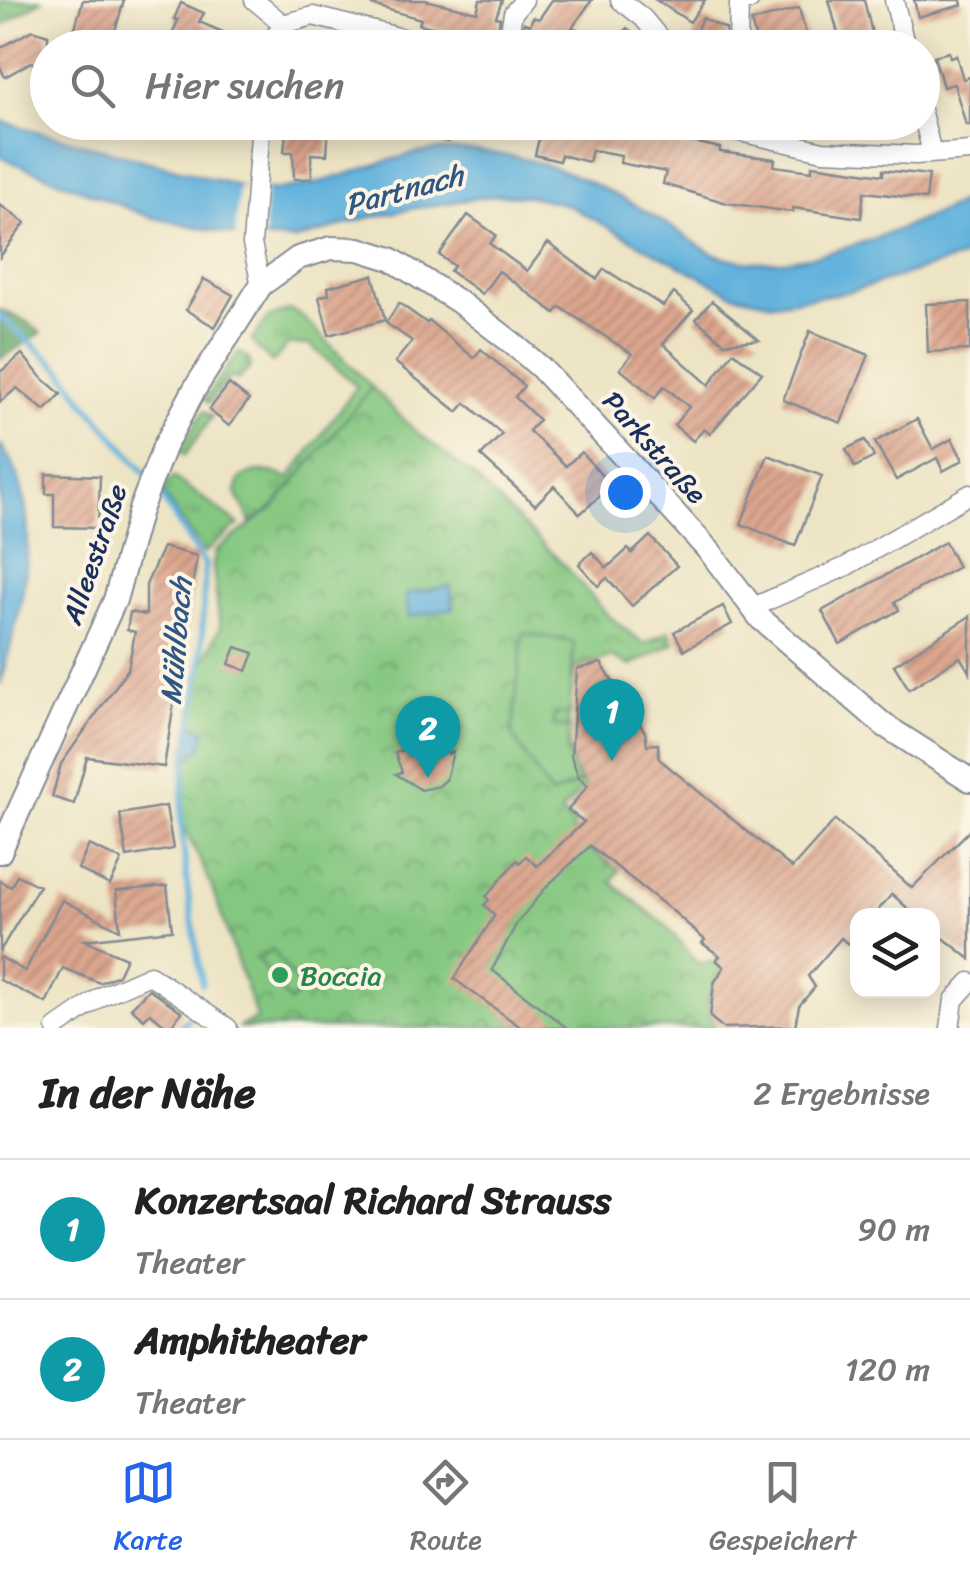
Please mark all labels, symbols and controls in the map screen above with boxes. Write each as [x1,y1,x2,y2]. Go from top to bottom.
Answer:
search box [30,30,940,140]
text: Hier suchen [145,52,344,119]
icon: search [65,58,120,113]
water label: Partnach [339,147,472,232]
street label: Parkstraße [590,379,719,516]
your location [600,467,651,518]
street label: Alleestraße [47,477,141,632]
water label: Mühlbach [144,572,209,706]
pin: 1 [580,678,644,761]
pin: 2 [396,696,460,778]
map controls [850,908,940,998]
button: layers [850,908,940,998]
place label: Boccia [300,951,382,1000]
marker: Boccia [269,964,291,986]
text: In der Nähe [40,1056,256,1130]
text: 2 Ergebnisse [753,1065,930,1122]
text: Konzertsaal Richard Strauss [135,1167,611,1234]
text: 1 [66,1201,79,1258]
text: 90 m [857,1201,930,1258]
text: Theater [135,1234,245,1291]
text: Amphitheater [135,1307,365,1374]
text: 2 [63,1341,82,1398]
text: 120 m [845,1341,930,1398]
text: Theater [135,1374,245,1431]
tab: Karte [114,1455,183,1564]
tab: Route [410,1455,482,1564]
tab: Gespeichert [709,1455,856,1564]

